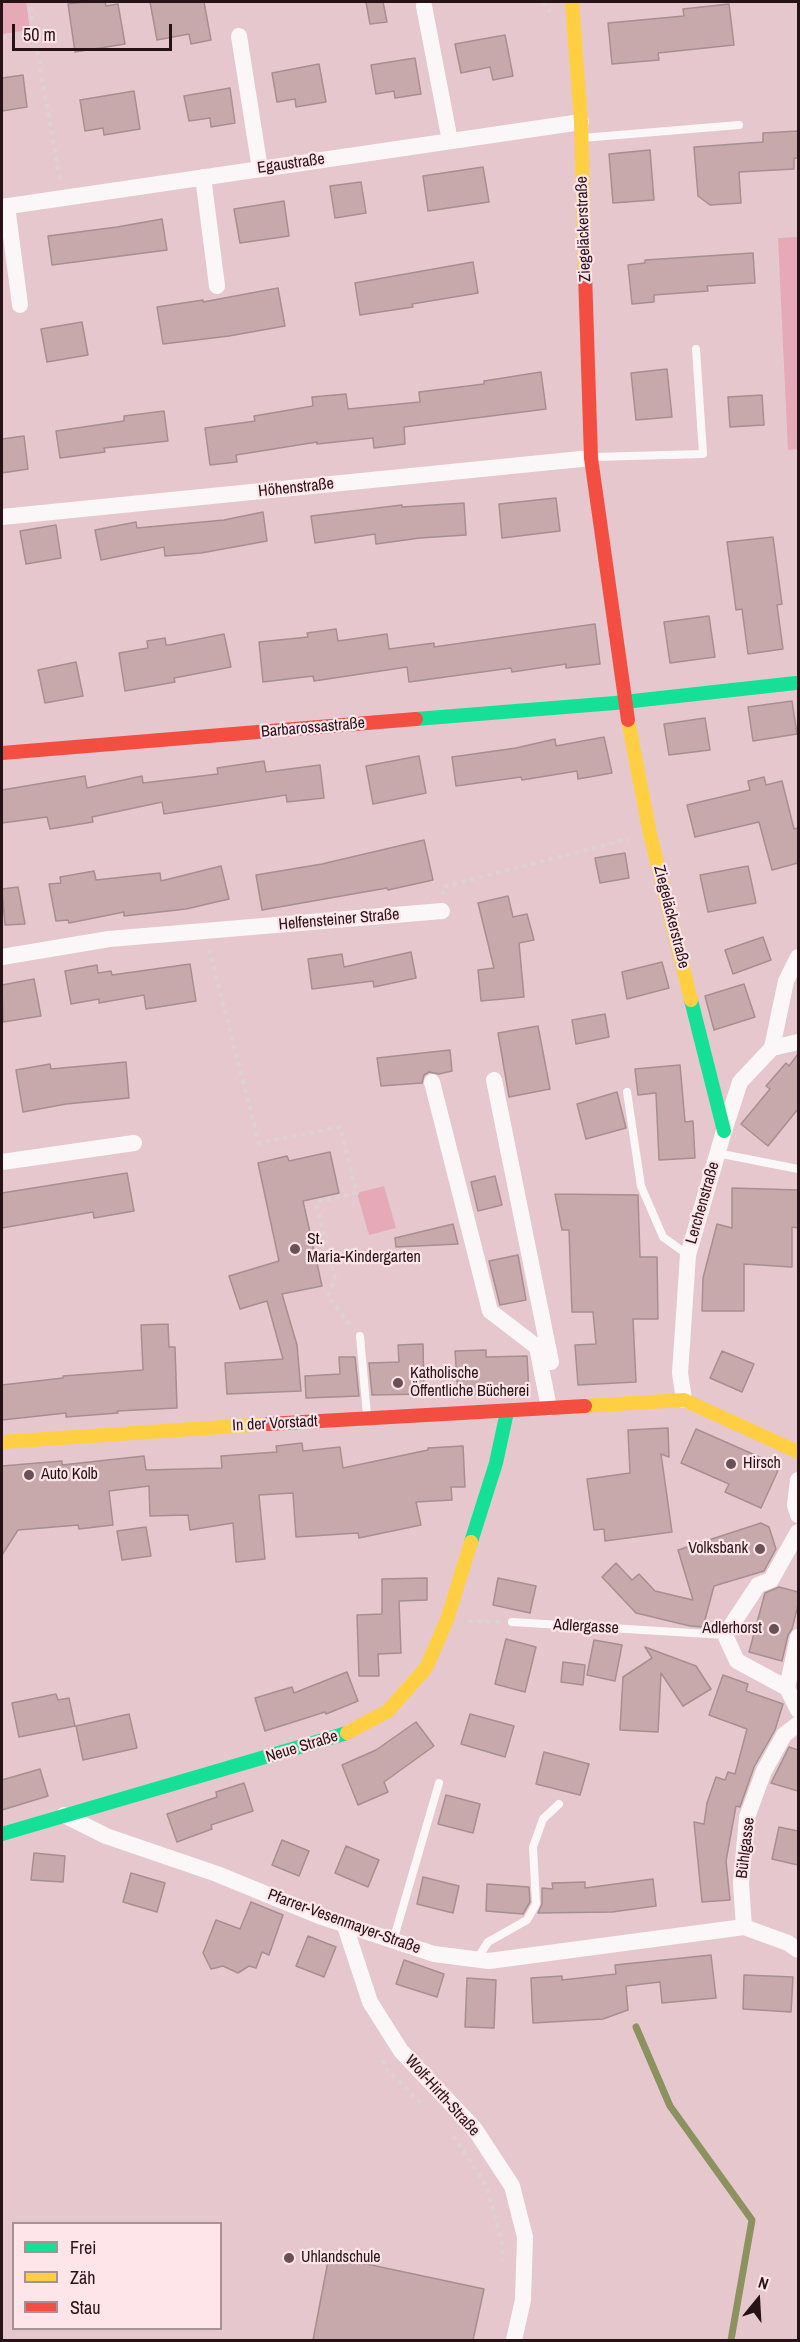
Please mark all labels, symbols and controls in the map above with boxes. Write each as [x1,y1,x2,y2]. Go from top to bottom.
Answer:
scale bar [15,12,176,50]
text: 50 m [23,22,56,47]
street label: Egaustraße [256,150,326,178]
street label: Ziegeläckerstraße [573,176,595,282]
street label: Höhenstraße [257,474,335,502]
street label: Barbarossastraße [260,714,366,742]
street label: Ziegeläckerstraße [649,863,693,971]
street label: Helfensteiner Straße [278,905,400,935]
street label: Lerchenstraße [682,1160,724,1246]
place label: St. Maria-Kindergarten [307,1230,421,1268]
marker: St. Maria-Kindergarten [288,1242,302,1256]
place label: Katholische Öffentliche Bücherei [410,1364,529,1402]
marker: Katholische Öffentliche Bücherei [391,1376,405,1390]
street label: In der Vorstadt [232,1412,318,1436]
place label: Hirsch [743,1454,781,1474]
marker: Hirsch [724,1457,738,1471]
place label: Auto Kolb [41,1465,98,1485]
marker: Auto Kolb [22,1468,36,1482]
place label: Volksbank [688,1539,748,1559]
marker: Volksbank [753,1542,767,1556]
street label: Adlergasse [553,1616,619,1638]
place label: Adlerhorst [702,1619,762,1639]
marker: Adlerhorst [767,1622,781,1636]
street label: Neue Straße [264,1727,340,1767]
street label: Bühlgasse [733,1816,759,1880]
street label: Pfarrer-Vesenmayer-Straße [265,1885,423,1959]
street label: Wolf-Hirth-Straße [401,2051,483,2141]
legend [12,2222,222,2330]
text: Frei [70,2235,96,2260]
place label: Uhlandschule [301,2248,380,2268]
marker: Uhlandschule [282,2251,296,2265]
text: Zäh [70,2265,95,2290]
north arrow [728,2270,788,2330]
text: N [756,2271,771,2295]
text: Stau [70,2295,100,2320]

